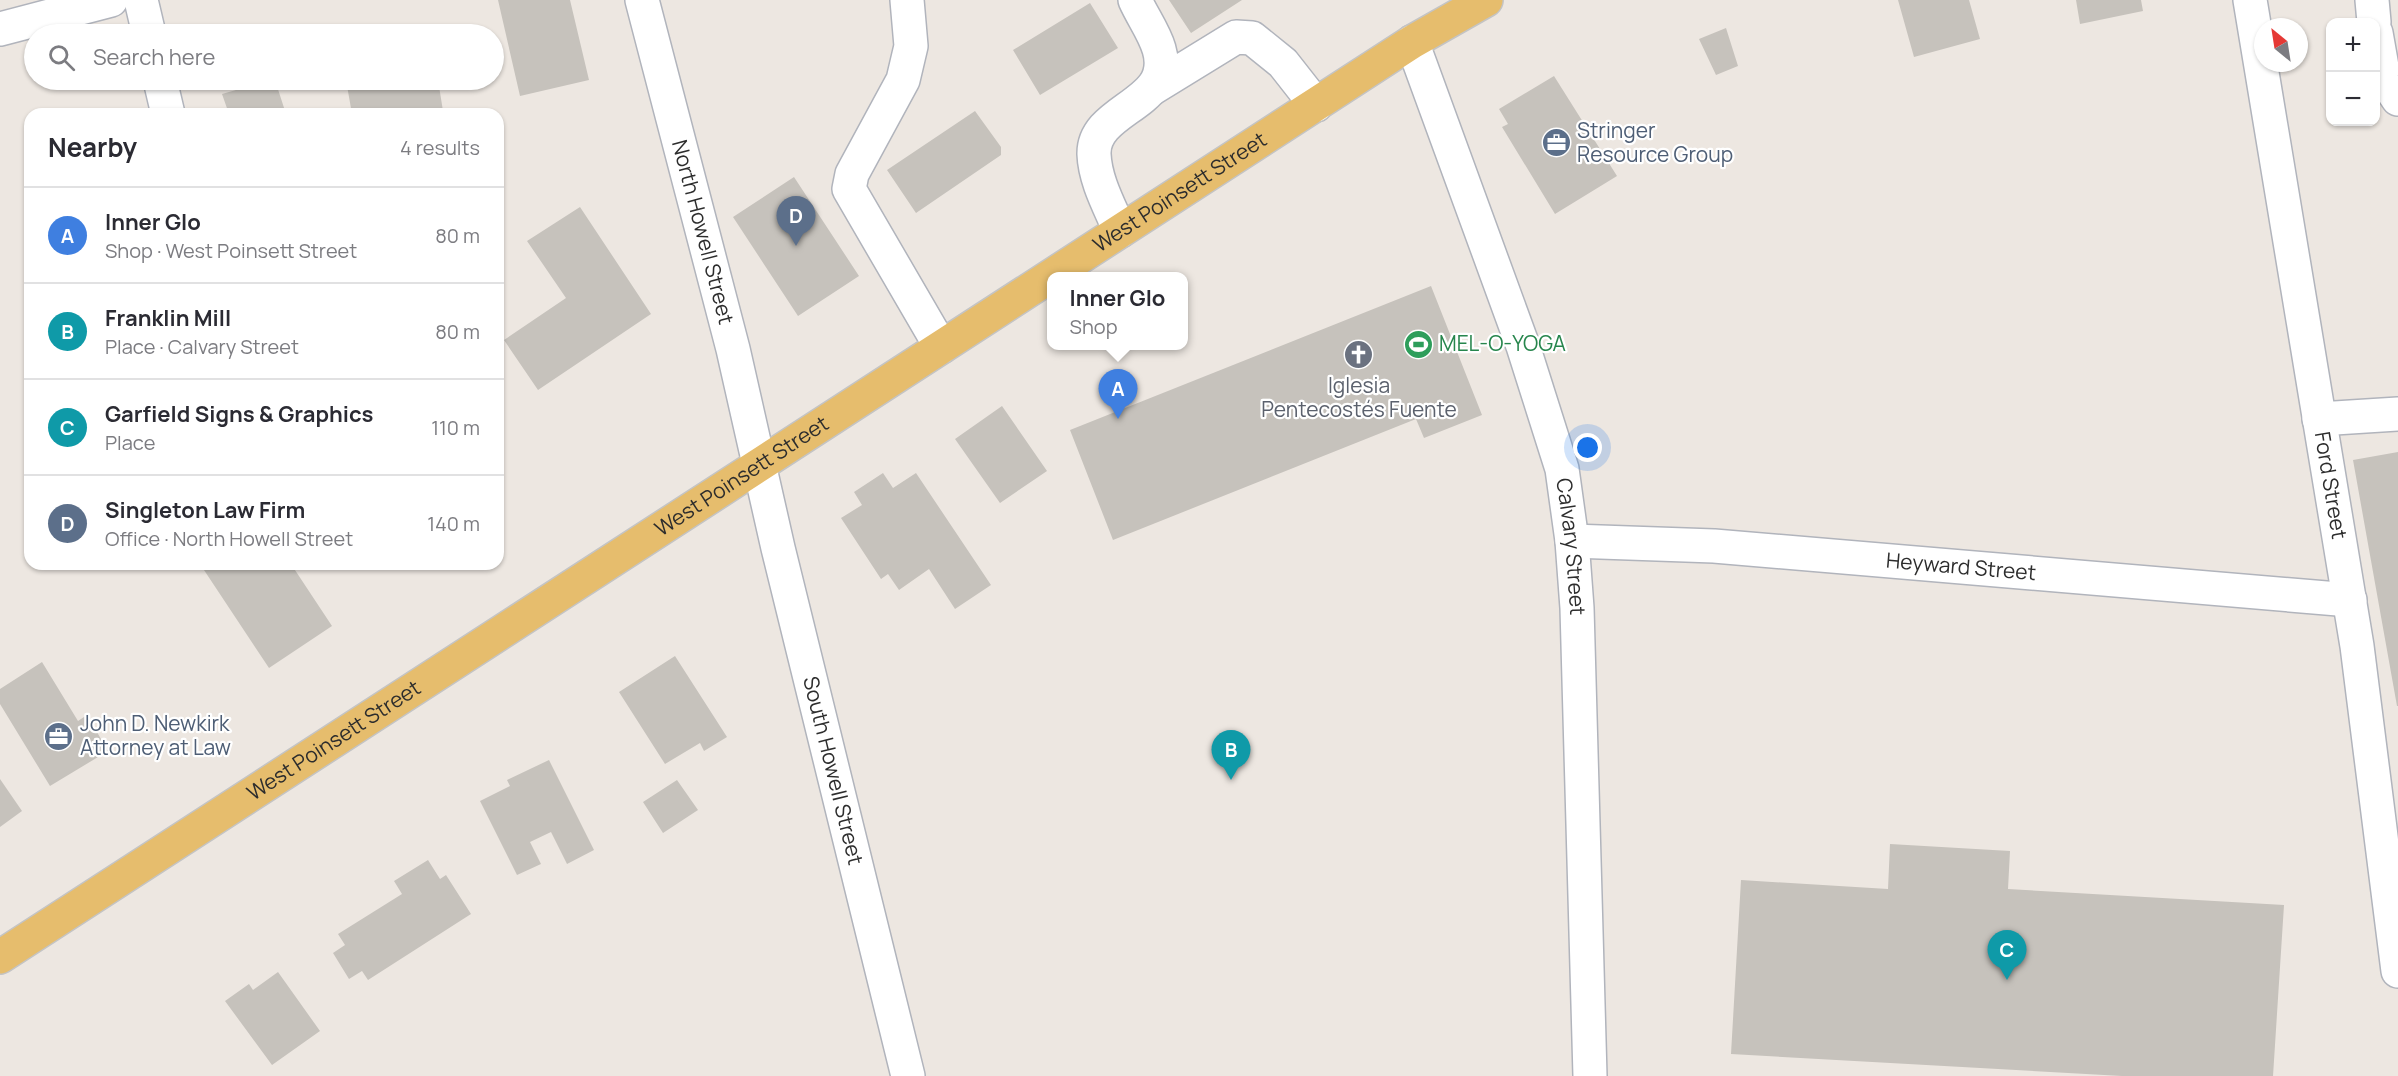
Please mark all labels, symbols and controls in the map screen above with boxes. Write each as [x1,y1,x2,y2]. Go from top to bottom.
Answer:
north arrow [2254,18,2308,72]
map controls [2326,18,2380,126]
button: + [2326,18,2380,72]
search box [24,24,504,90]
icon: search [45,41,78,74]
text: Search here [93,42,215,72]
button: − [2326,72,2380,126]
place label: Stringer Resource Group [1577,116,1733,168]
street label: West Poinsett Street [1087,125,1272,258]
office icon: Stringer Resource Group [1540,127,1572,159]
text: Nearby [48,129,137,165]
text: 4 results [400,134,480,161]
street label: North Howell Street [666,137,741,327]
pin: D [776,196,816,246]
text: Inner Glo [105,207,201,237]
text: A [61,222,74,249]
text: 80 m [435,222,480,249]
text: Shop · West Poinsett Street [105,237,357,264]
popup [1047,272,1188,350]
text: Inner Glo [1070,283,1165,313]
text: Franklin Mill [105,303,231,333]
text: Shop [1070,313,1117,340]
text: B [61,318,74,345]
text: 80 m [435,318,480,345]
sports icon: MEL-O-YOGA [1402,328,1434,360]
place label: MEL-O-YOGA [1439,329,1566,357]
text: Place · Calvary Street [105,333,299,360]
church icon: Iglesia Pentecostés Fuente [1343,339,1375,371]
pin: A [1098,370,1138,419]
place label: Iglesia Pentecostés Fuente [1261,371,1457,423]
text: Garfield Signs & Graphics [105,399,373,429]
street label: West Poinsett Street [649,409,834,542]
text: C [60,414,75,441]
text: 110 m [431,414,480,441]
text: Place [105,429,155,456]
street label: Ford Street [2309,429,2354,541]
your location [1573,433,1602,462]
street label: Calvary Street [1550,476,1592,616]
text: Singleton Law Firm [105,495,305,525]
text: D [60,510,75,537]
text: 140 m [427,510,480,537]
text: Office · North Howell Street [105,525,353,552]
street label: Heyward Street [1885,546,2037,586]
street label: West Poinsett Street [241,673,426,806]
street label: South Howell Street [797,673,870,868]
place label: John D. Newkirk Attorney at Law [80,709,231,761]
office icon: John D. Newkirk Attorney at Law [43,720,75,752]
pin: B [1212,730,1250,780]
pin: C [1988,930,2026,980]

